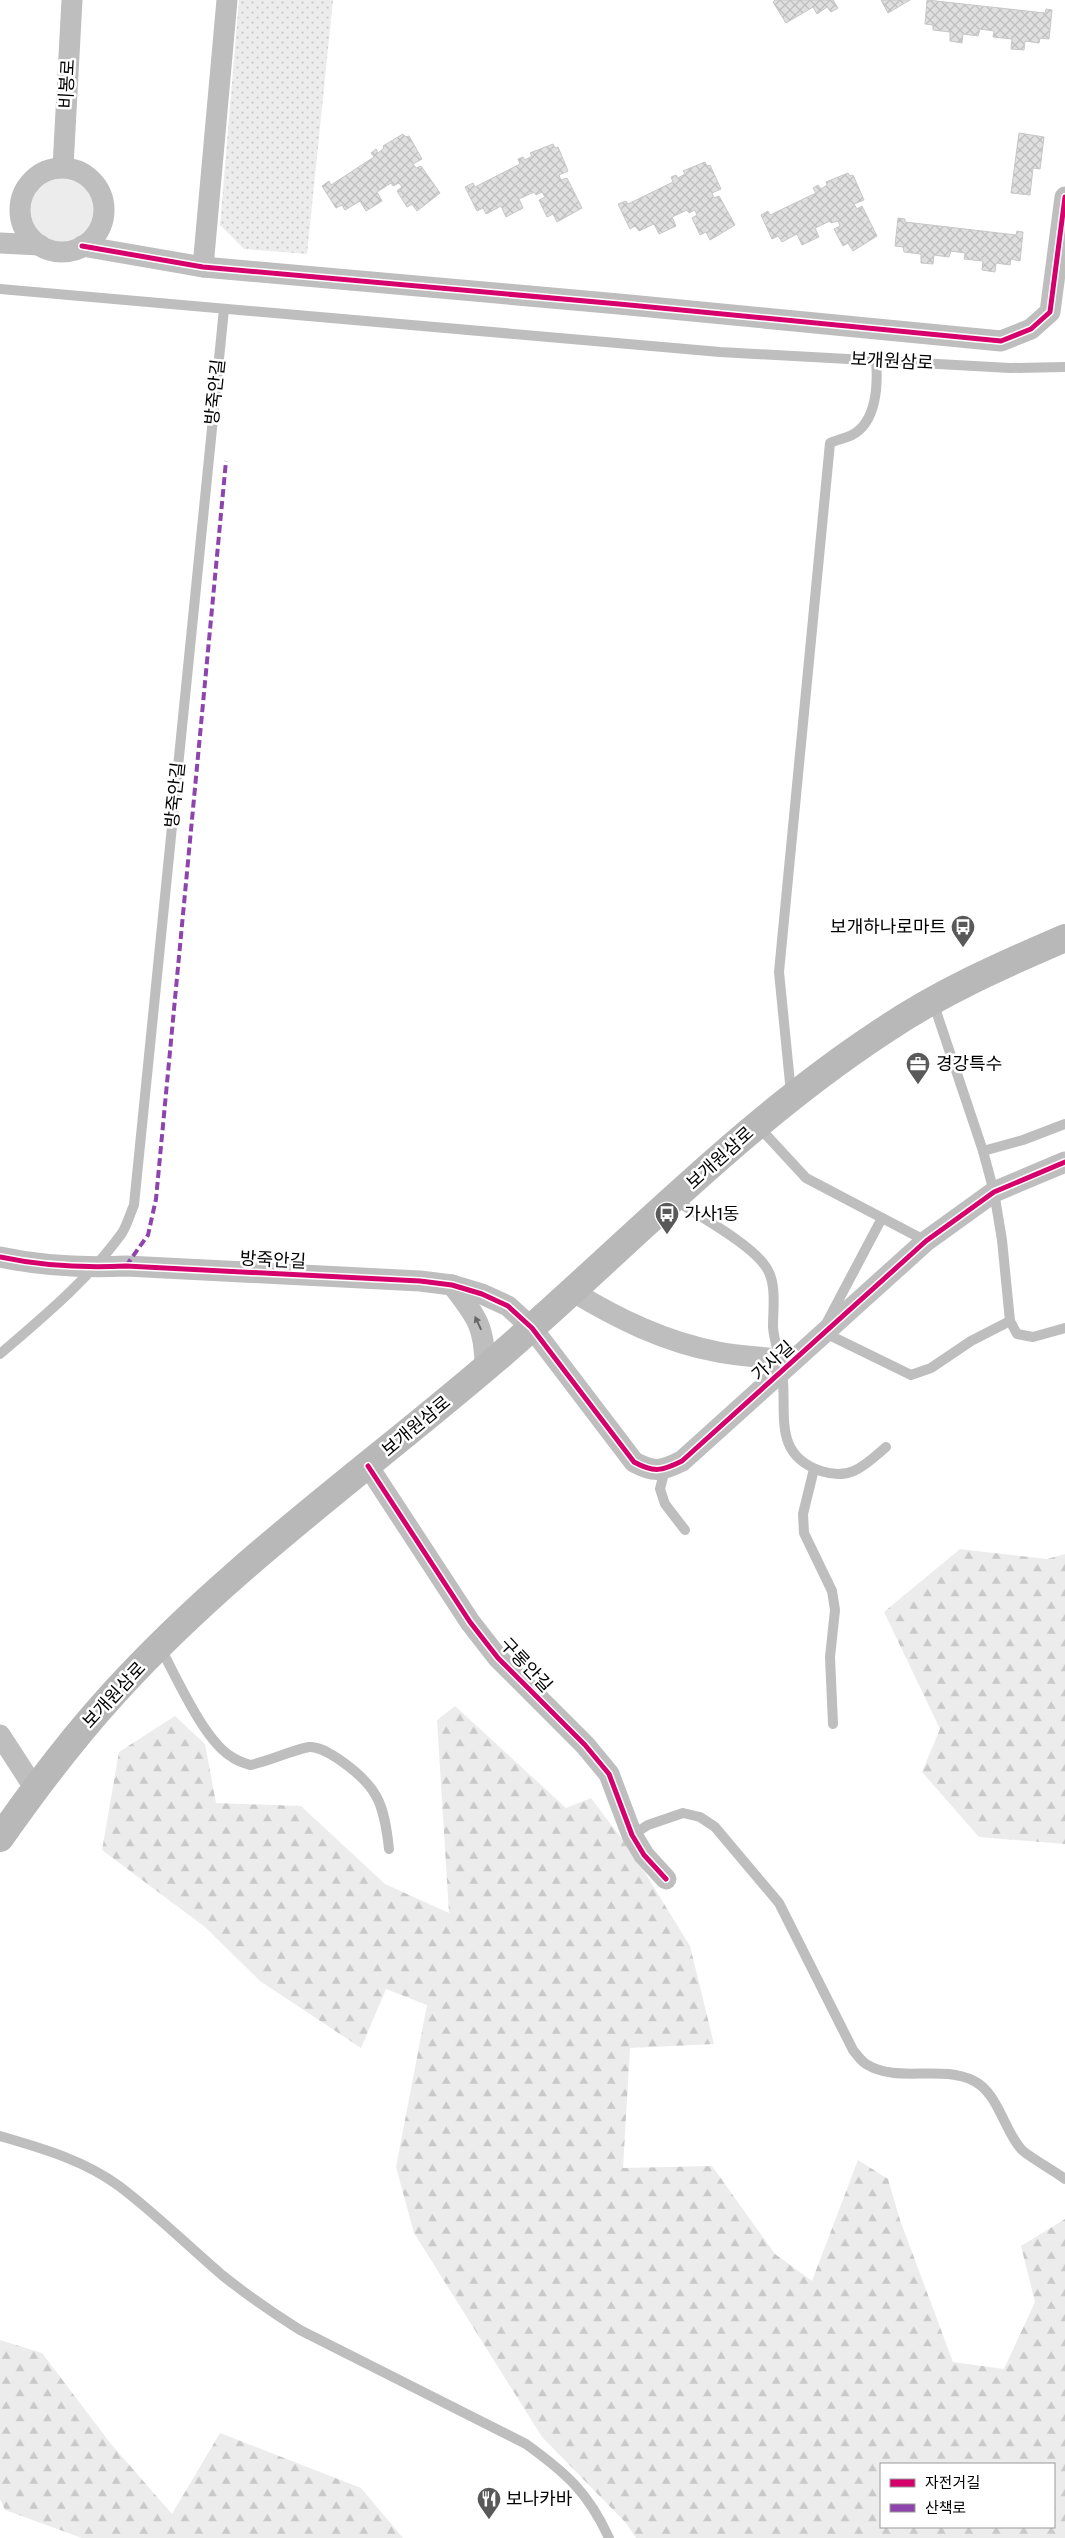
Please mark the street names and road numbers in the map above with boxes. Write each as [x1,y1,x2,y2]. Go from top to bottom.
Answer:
street label: 비봉로 [54,59,80,109]
street label: 보개원삼로 [850,347,934,375]
street label: 방죽안길 [200,358,230,426]
street label: 방죽안길 [160,761,190,829]
street label: 보개원삼로 [681,1121,759,1195]
street label: 방죽안길 [239,1246,307,1274]
street label: 가사길 [747,1335,799,1387]
street label: 보개원삼로 [377,1390,455,1462]
street label: 구롱안길 [495,1633,557,1697]
street label: 보개원삼로 [77,1657,151,1733]

